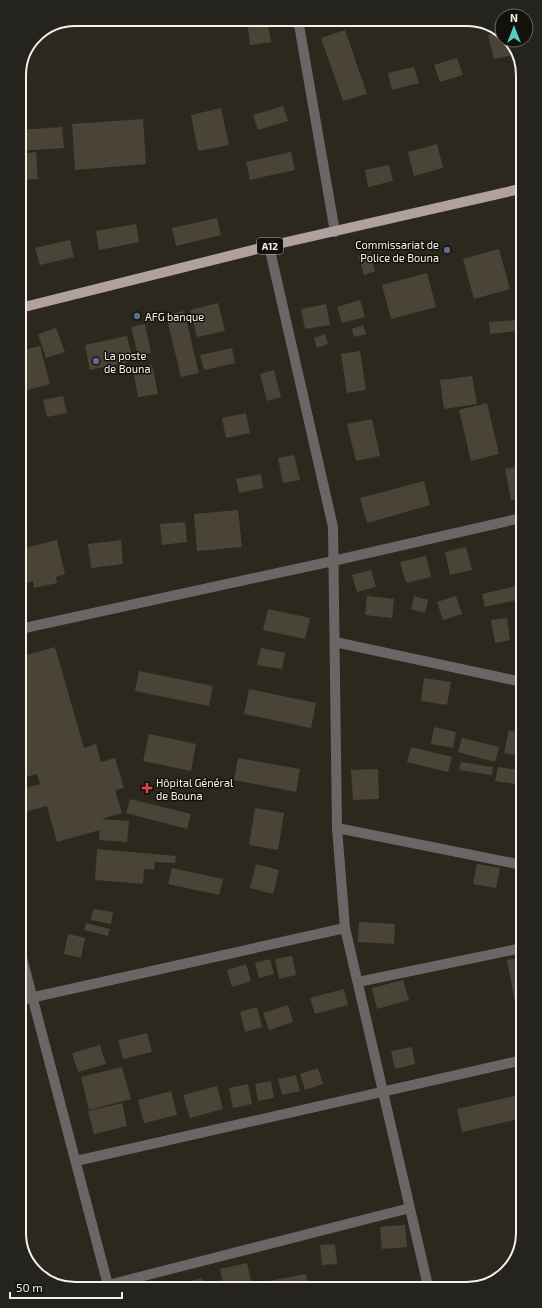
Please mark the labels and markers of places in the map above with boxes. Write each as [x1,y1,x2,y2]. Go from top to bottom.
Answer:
place label: Commissariat de Police de Bouna [355,238,439,264]
marker: Commissariat de Police de Bouna [442,245,452,255]
place label: AFG banque [145,310,204,323]
marker: AFG banque [132,311,142,321]
place label: La poste de Bouna [104,349,150,375]
marker: La poste de Bouna [91,356,101,366]
place label: Hôpital Général de Bouna [156,776,234,802]
marker: Hôpital Général de Bouna [141,782,153,794]

